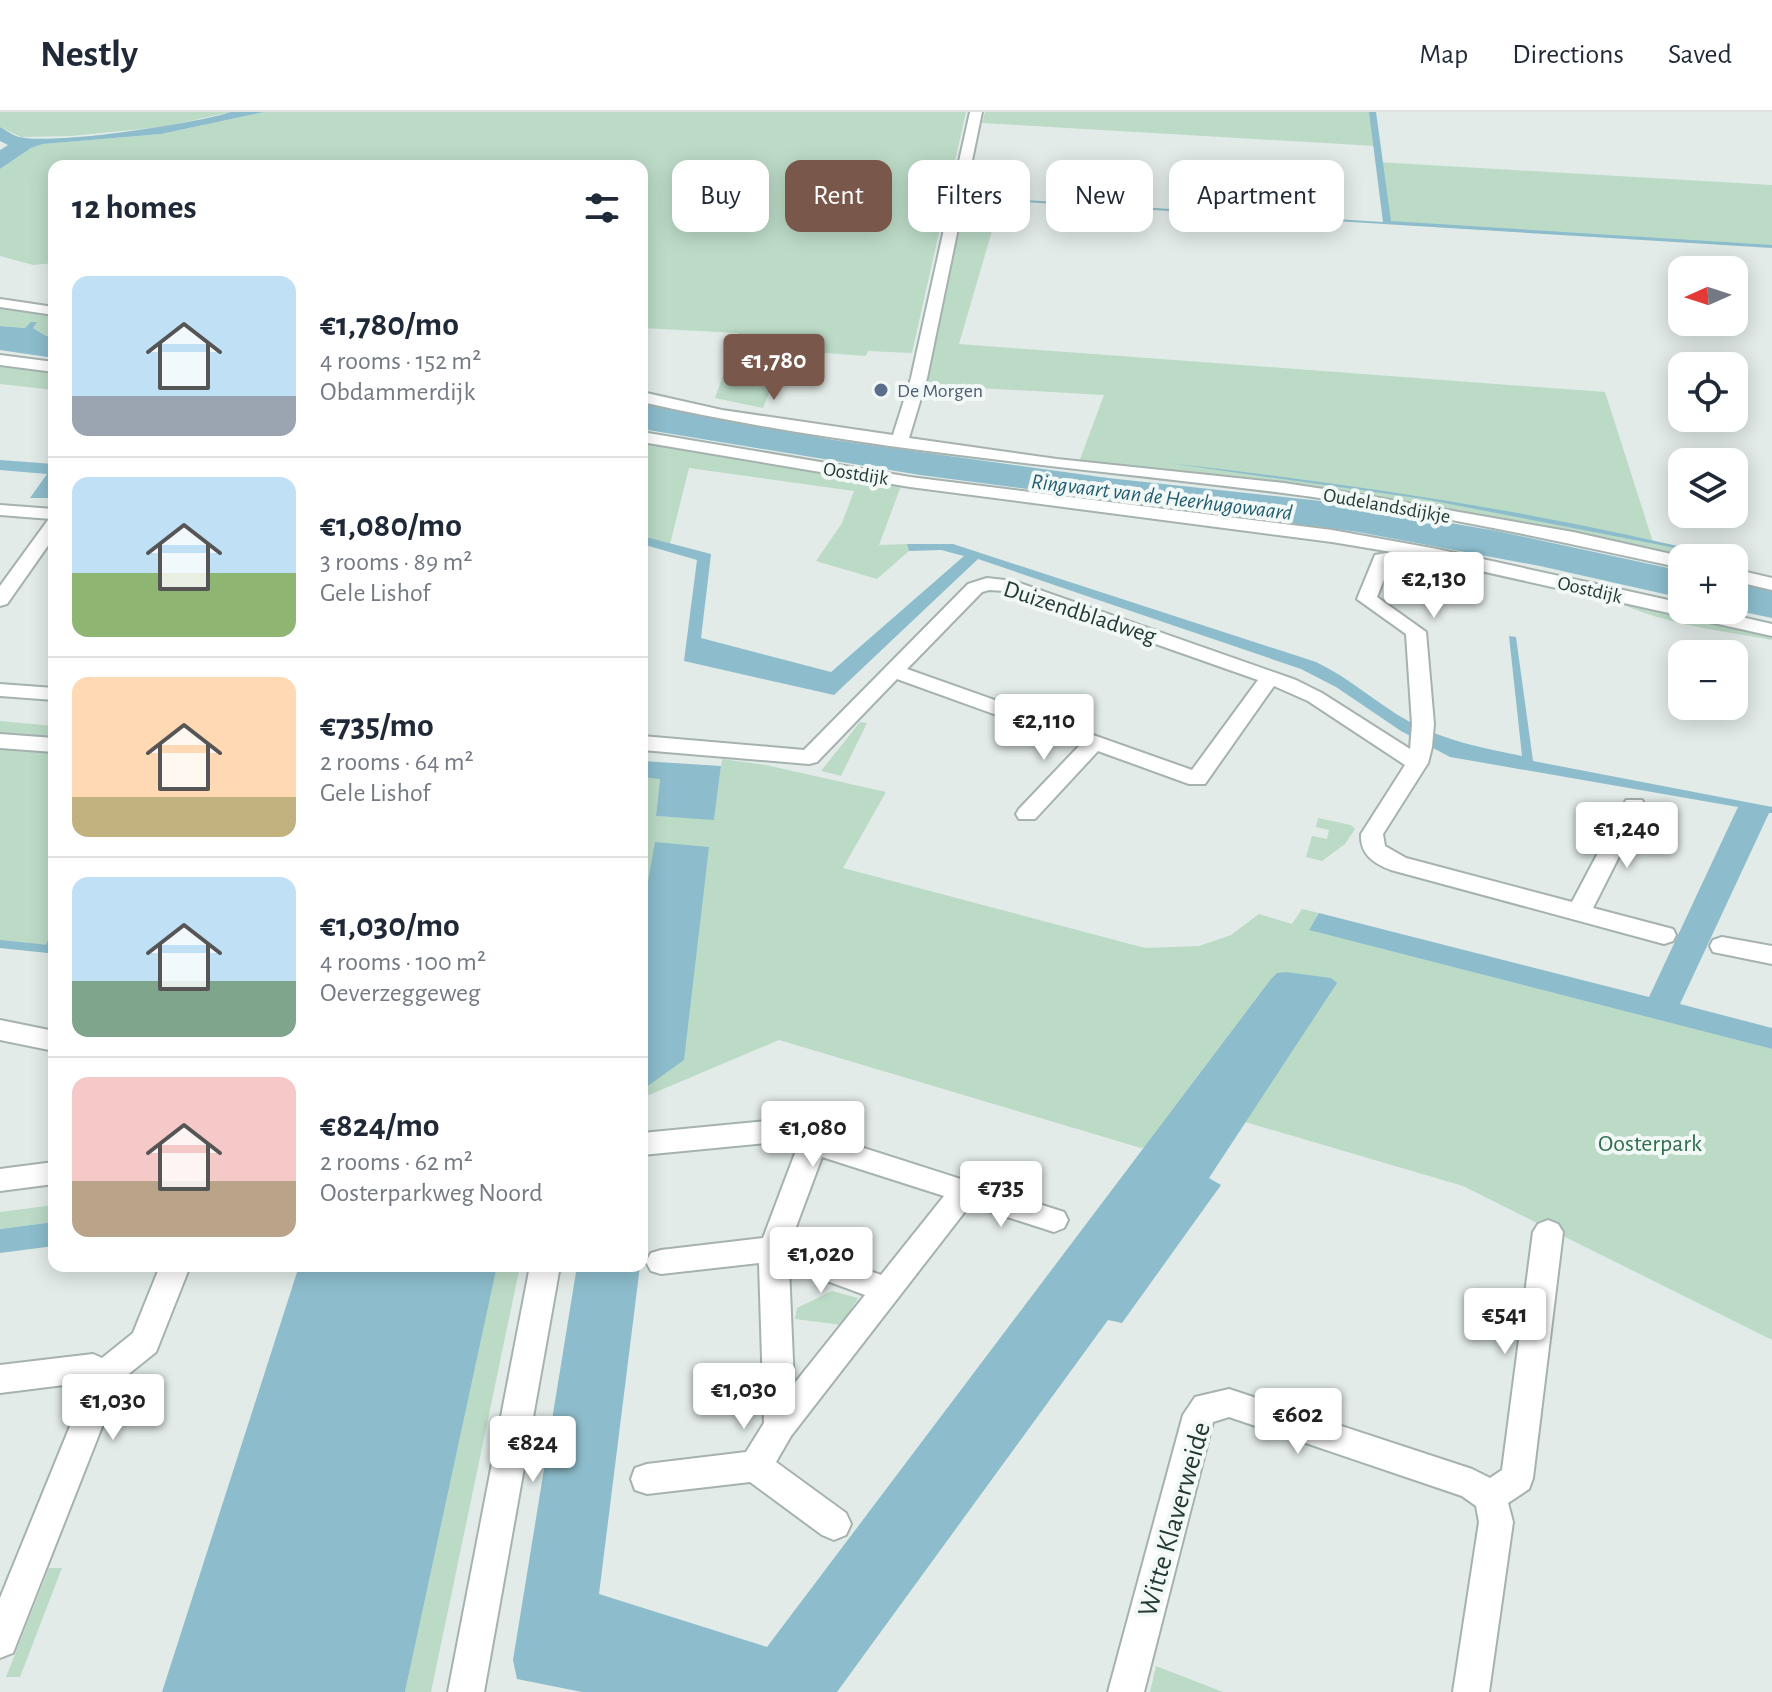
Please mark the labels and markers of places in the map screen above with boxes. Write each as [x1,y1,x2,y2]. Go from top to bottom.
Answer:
pin: €1,780 [709,334,839,402]
marker: De Morgen [872,381,890,399]
place label: De Morgen [897,381,983,401]
pin: €2,130 [1369,552,1499,620]
pin: €2,110 [979,694,1109,762]
pin: €1,240 [1562,802,1692,870]
pin: €1,080 [748,1101,878,1169]
pin: €735 [954,1161,1048,1229]
pin: €1,020 [756,1227,886,1295]
pin: €541 [1458,1288,1552,1356]
pin: €1,030 [679,1363,809,1431]
pin: €1,030 [48,1374,178,1442]
pin: €602 [1251,1388,1345,1456]
pin: €824 [486,1416,580,1484]

